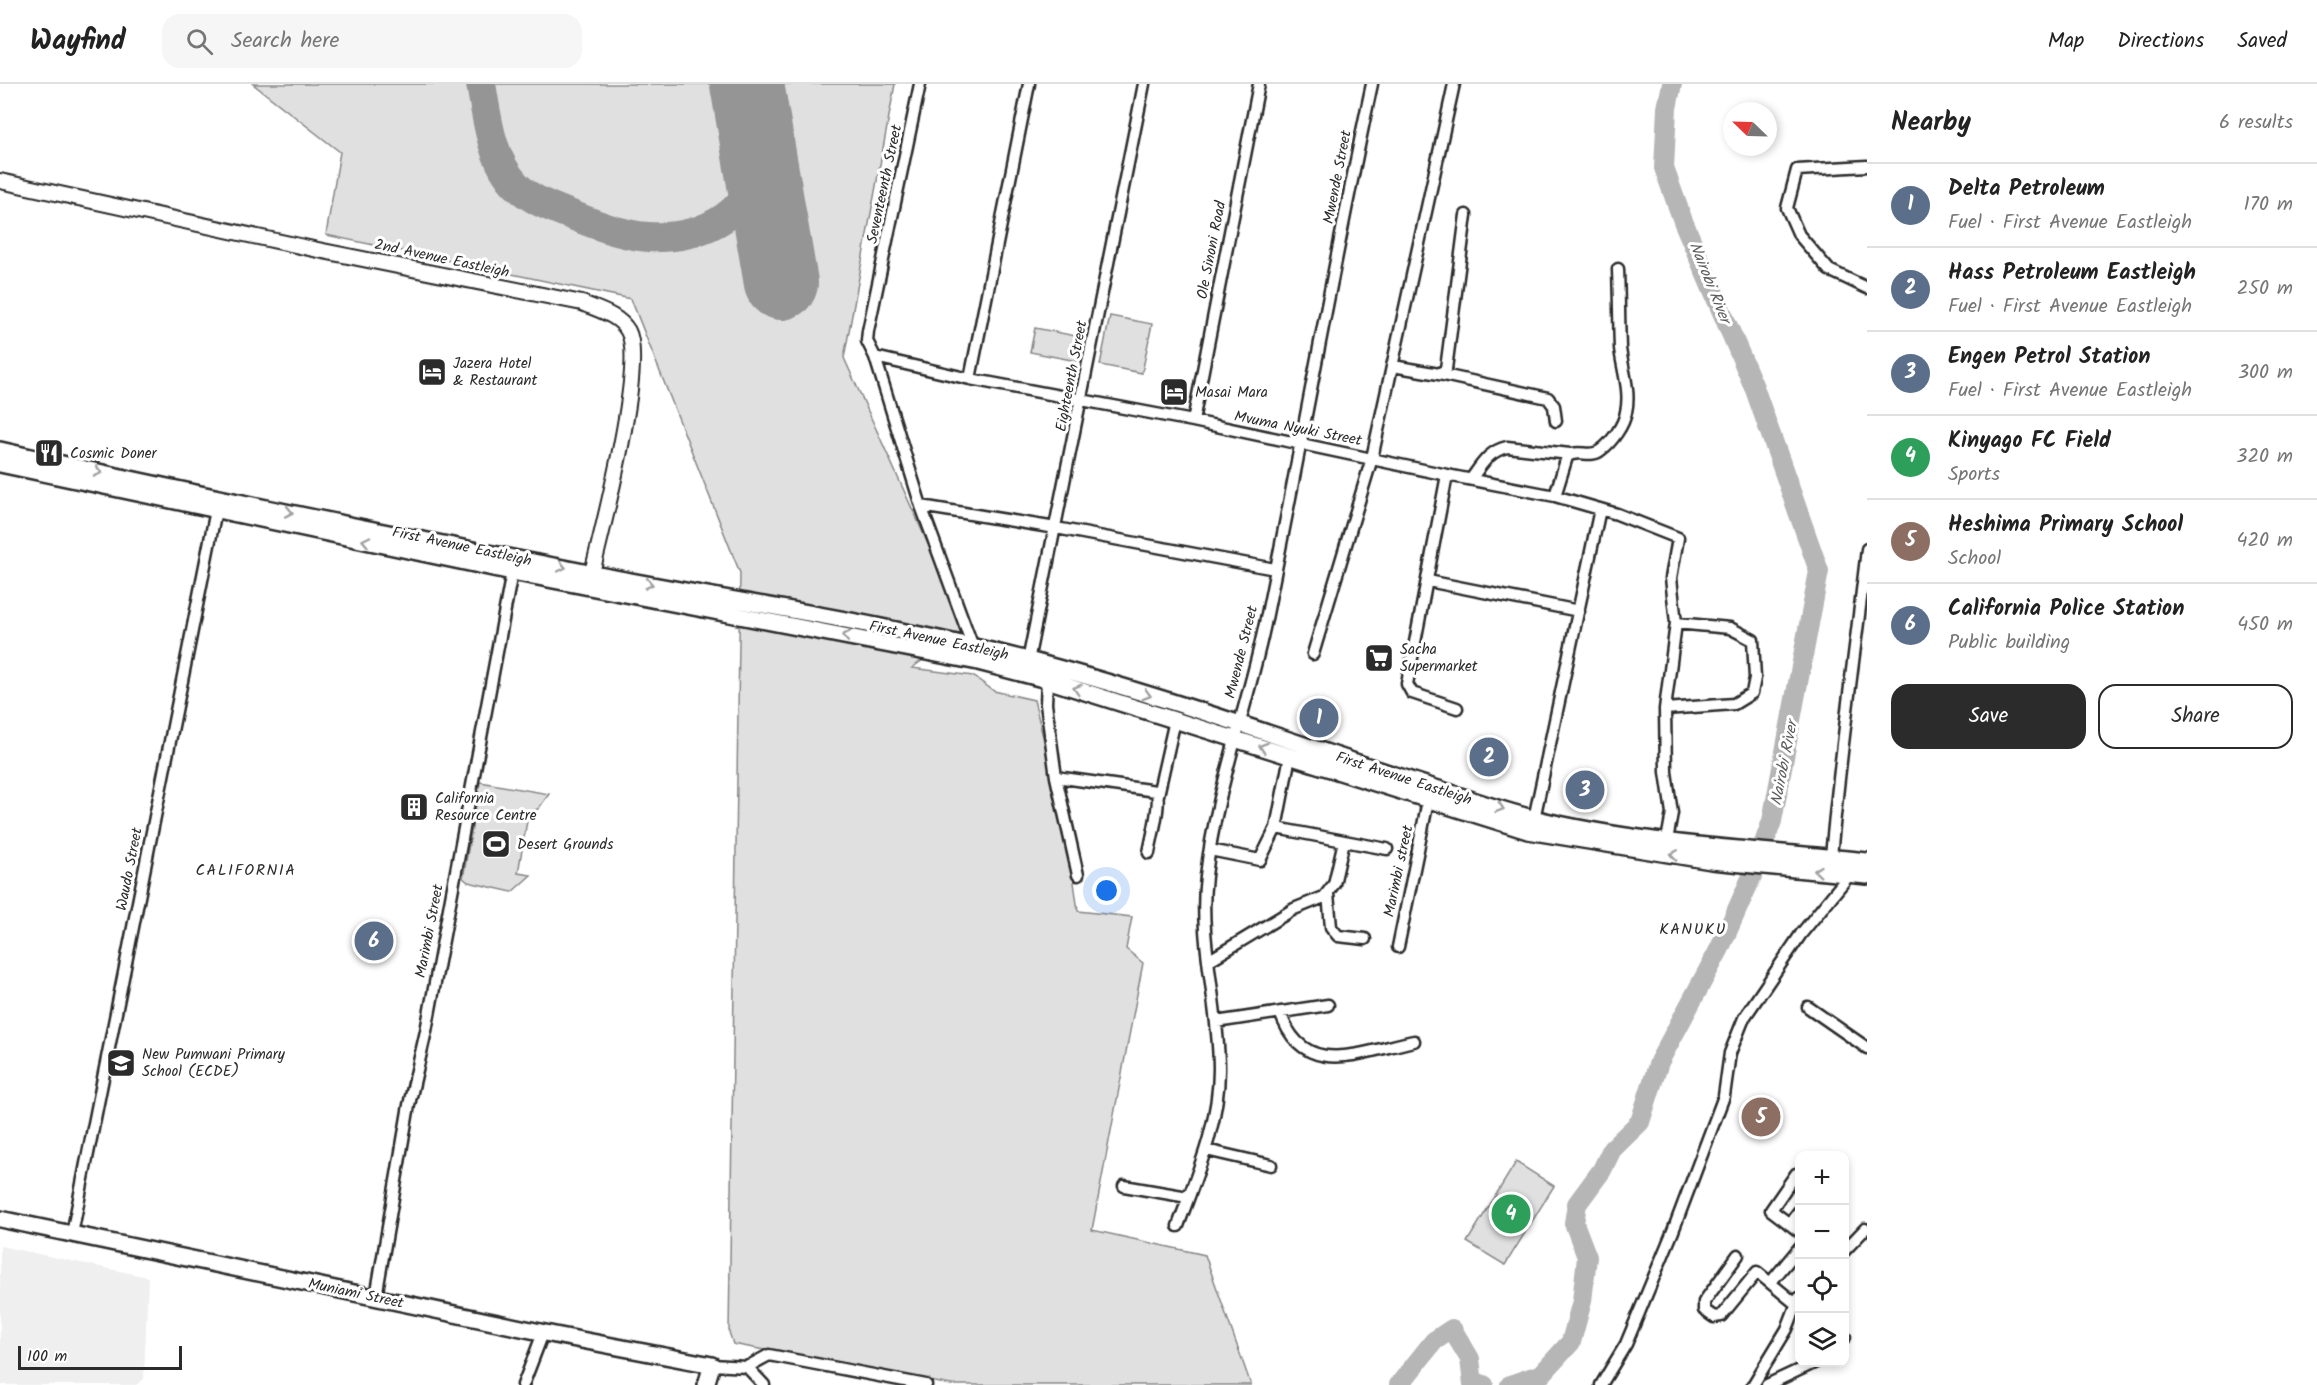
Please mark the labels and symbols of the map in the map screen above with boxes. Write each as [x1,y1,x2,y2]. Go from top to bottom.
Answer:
north arrow [1723,102,1777,156]
street label: Seventeenth Street [861,122,909,246]
street label: Mwende Street [1317,128,1359,226]
street label: Ole Sinoni Road [1191,199,1233,301]
street label: 2nd Avenue Eastleigh [372,233,512,285]
water label: Nairobi River [1682,238,1739,330]
street label: Eighteenth Street [1049,318,1095,434]
place label: Jazera Hotel & Restaurant [453,352,538,393]
hotel icon: Jazera Hotel & Restaurant [416,356,448,388]
hotel icon: Masai Mara [1158,376,1190,408]
place label: Masai Mara [1195,381,1268,405]
street label: Mvuma Nyuki Street [1232,405,1364,453]
restaurant icon: Cosmic Doner [33,437,65,469]
place label: Cosmic Doner [70,442,158,466]
one-way arrow [93,465,103,478]
one-way arrow [284,505,294,518]
street label: First Avenue Eastleigh [390,520,534,573]
one-way arrow [361,536,371,549]
one-way arrow [557,560,567,573]
one-way arrow [644,577,654,590]
street label: Mwende Street [1219,603,1265,701]
street label: First Avenue Eastleigh [867,614,1011,667]
one-way arrow [841,630,851,643]
place label: Sacha Supermarket [1400,638,1478,679]
supermarket icon: Sacha Supermarket [1363,642,1395,674]
one-way arrow [1072,684,1083,696]
one-way arrow [1141,688,1152,700]
pin: 1 [1300,696,1338,740]
water label: Nairobi River [1764,715,1806,808]
pin: 2 [1470,734,1508,780]
one-way arrow [1258,742,1269,754]
street label: First Avenue Eastleigh [1332,746,1475,812]
pin: 3 [1566,768,1604,812]
place label: California Resource Centre [435,787,537,828]
building icon: California Resource Centre [398,791,430,823]
one-way arrow [1494,801,1505,813]
street label: Marimbi street [1378,823,1420,919]
street label: Waudo Street [110,825,150,913]
sports icon: Desert Grounds [480,828,512,860]
place label: Desert Grounds [517,833,614,857]
one-way arrow [1669,849,1679,862]
district label: CALIFORNIA [195,858,297,883]
one-way arrow [1813,865,1822,878]
your location [1092,876,1121,905]
street label: Marimbi Street [409,882,451,980]
district label: KANUKU [1659,917,1727,942]
pin: 6 [354,918,394,964]
place label: New Pumwani Primary School (ECDE) [142,1043,286,1084]
school or university icon: New Pumwani Primary School (ECDE) [105,1047,137,1079]
pin: 5 [1742,1094,1780,1140]
pin: 4 [1492,1192,1530,1236]
street label: Muniami Street [306,1272,406,1316]
scale bar [18,1343,182,1370]

